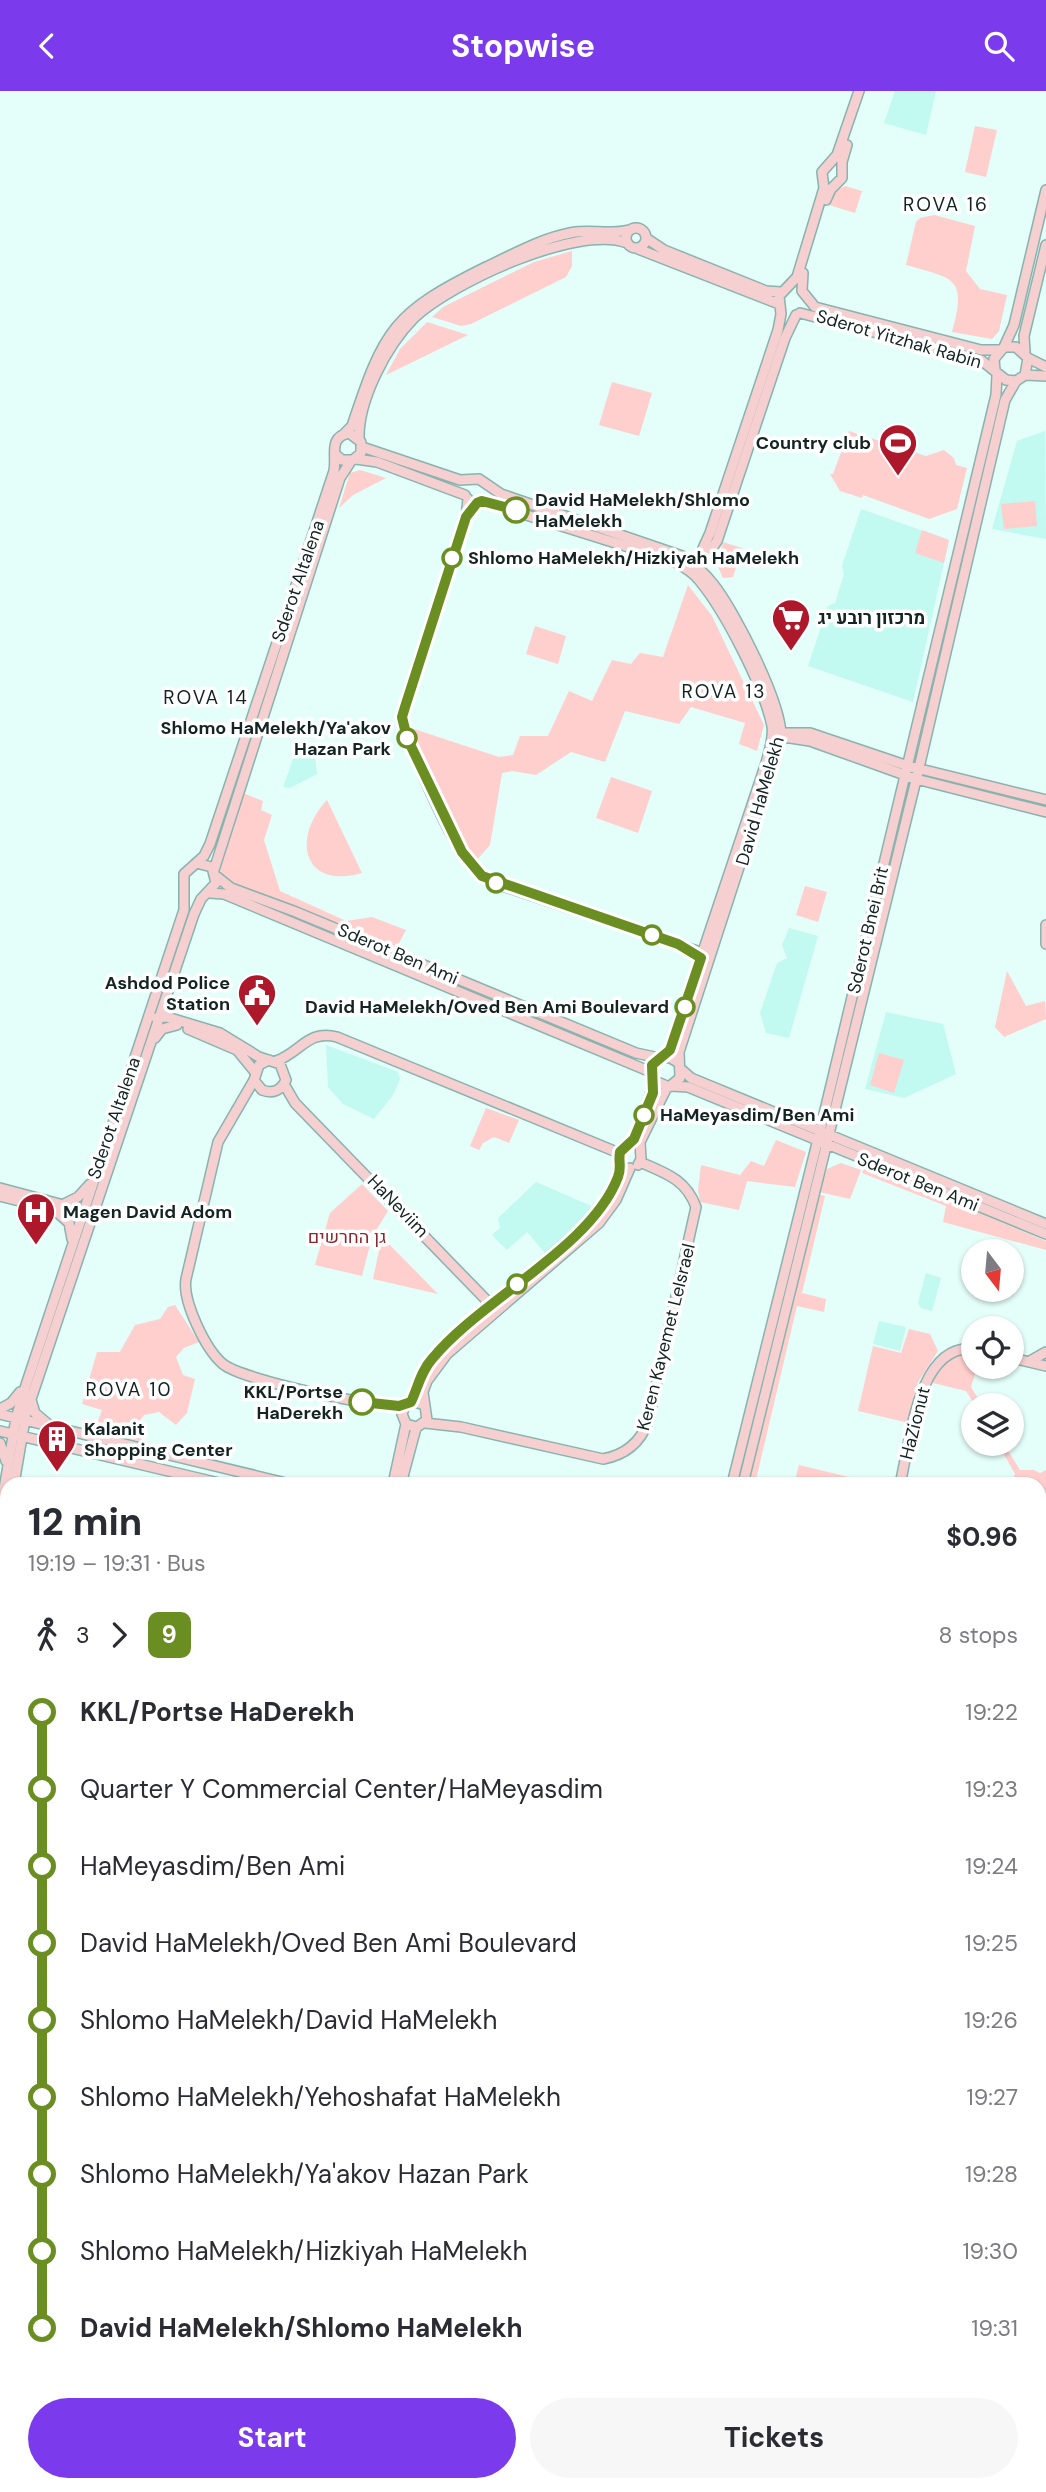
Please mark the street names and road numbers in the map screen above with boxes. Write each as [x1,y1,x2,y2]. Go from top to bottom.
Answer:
street label: Sderot Yitzhak Rabin [814,304,984,374]
street label: Sderot Altalena [266,517,330,645]
street label: David HaMelekh [730,734,790,868]
street label: Sderot Bnei Brit [842,864,894,996]
street label: Sderot Ben Ami [334,918,462,990]
street label: Sderot Altalena [82,1054,146,1182]
street label: Sderot Ben Ami [854,1147,982,1217]
street label: HaNeviim [362,1169,434,1243]
street label: Keren Kayemet LeIsrael [631,1241,701,1433]
street label: HaZionut [894,1384,936,1462]

